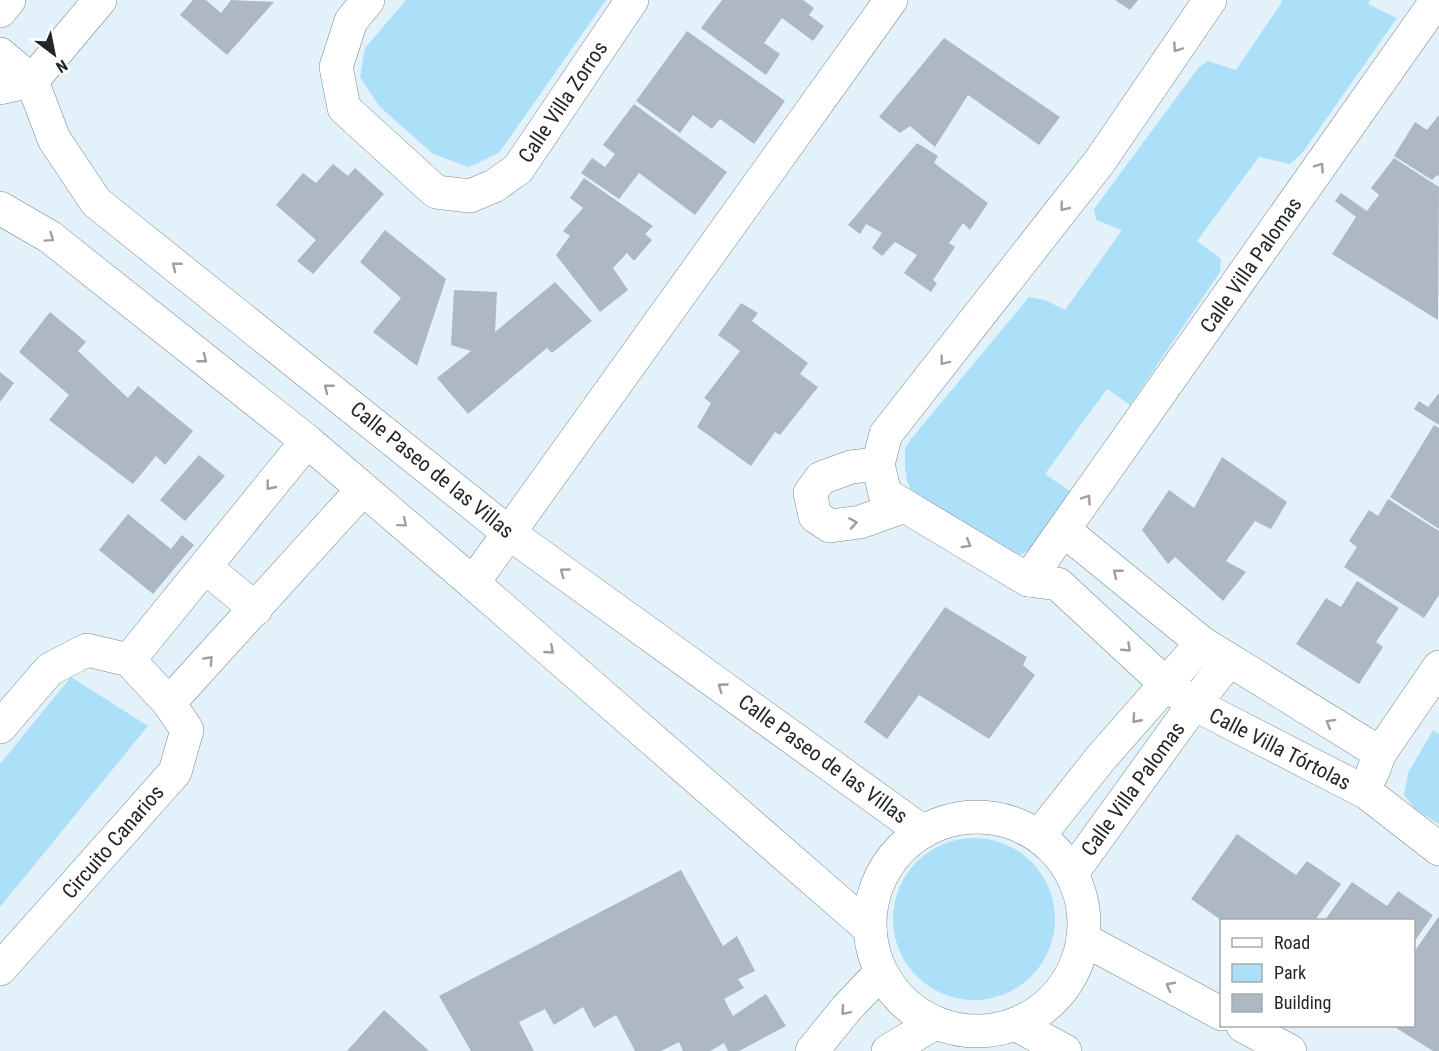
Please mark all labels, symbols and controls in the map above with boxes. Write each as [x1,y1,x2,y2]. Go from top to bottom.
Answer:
north arrow [24,24,84,84]
street label: Calle Villa Zorros [514,37,612,167]
one-way arrow [1173,42,1184,53]
text: N [52,56,71,77]
one-way arrow [1313,163,1324,174]
street label: Calle Villa Palomas [1195,193,1307,337]
one-way arrow [1060,200,1071,211]
one-way arrow [44,231,55,242]
one-way arrow [172,262,183,273]
one-way arrow [196,352,207,363]
one-way arrow [940,354,951,365]
one-way arrow [324,384,335,395]
street label: Calle Paseo de las Villas [346,397,518,543]
one-way arrow [266,480,277,491]
one-way arrow [1080,494,1091,505]
one-way arrow [396,515,407,526]
one-way arrow [848,517,858,529]
one-way arrow [961,536,971,548]
one-way arrow [560,569,571,580]
one-way arrow [1112,570,1123,581]
one-way arrow [1119,640,1130,651]
one-way arrow [543,643,554,654]
one-way arrow [202,656,213,667]
one-way arrow [718,683,729,694]
street label: Calle Paseo de las Villas [734,690,912,828]
street label: Calle Villa Tórtolas [1205,703,1355,795]
one-way arrow [1132,713,1143,723]
street label: Calle Villa Palomas [1076,717,1190,861]
one-way arrow [1326,718,1336,730]
street label: Circuito Canarios [57,780,169,904]
legend [1220,919,1415,1027]
text: Road [1274,932,1310,953]
text: Park [1274,962,1306,983]
one-way arrow [1166,982,1176,993]
text: Building [1274,992,1331,1013]
one-way arrow [841,1004,852,1014]

